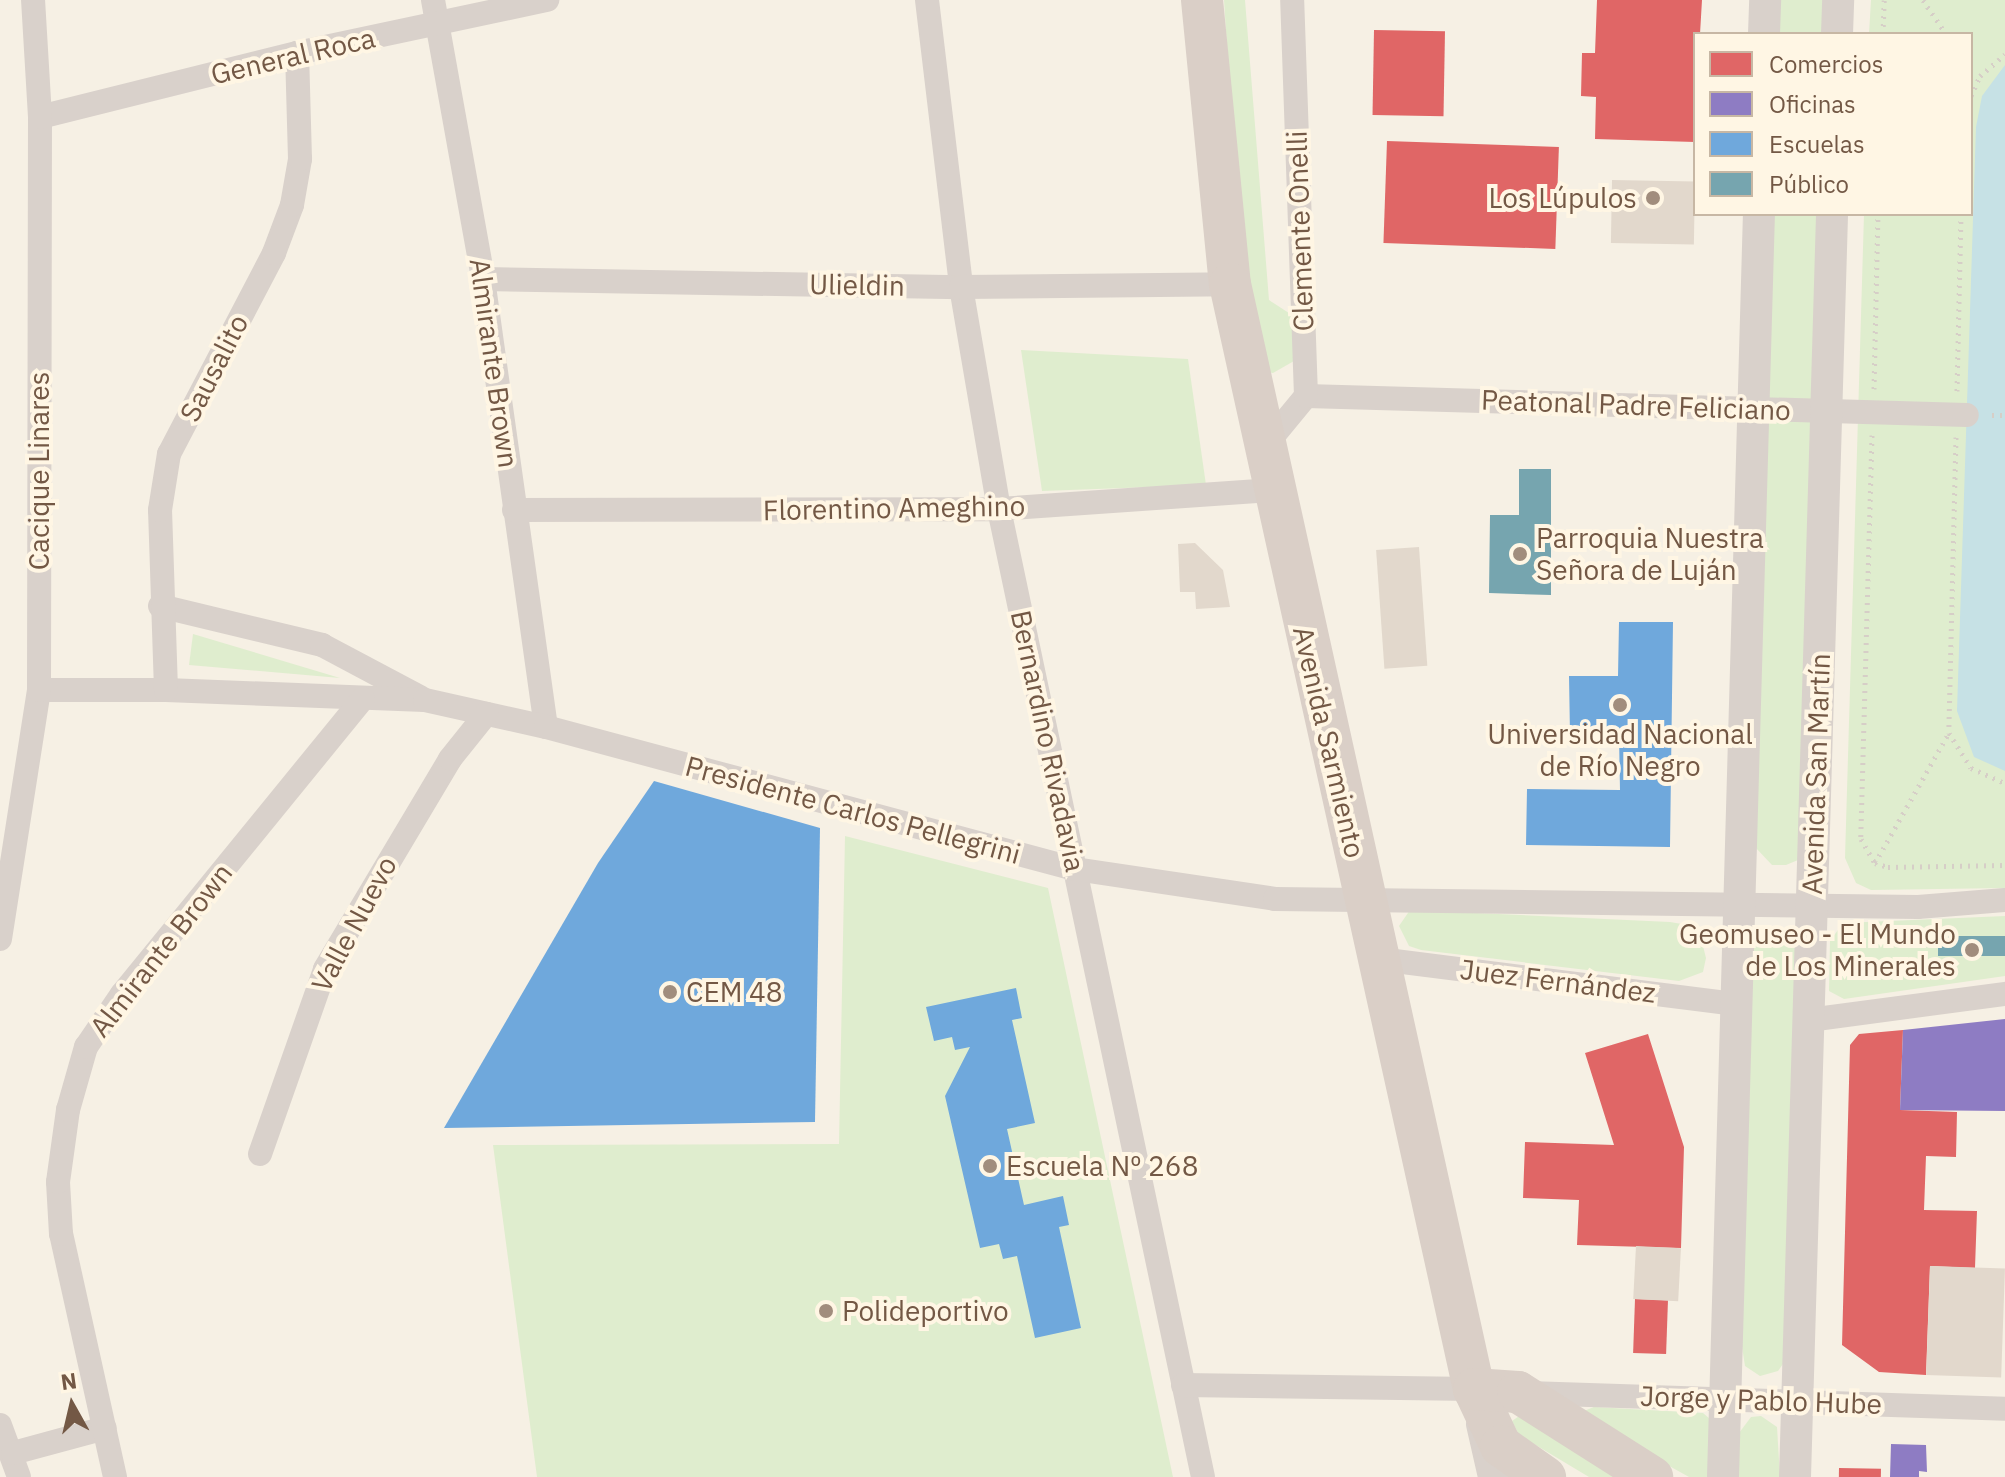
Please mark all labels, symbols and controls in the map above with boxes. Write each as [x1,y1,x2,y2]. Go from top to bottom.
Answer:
street label: General Roca [208,21,378,91]
legend [1693,32,1973,216]
text: Comercios [1769,48,1883,80]
text: Oficinas [1769,88,1856,120]
text: Escuelas [1769,128,1865,160]
street label: Clemente Onelli [1280,130,1320,332]
text: Público [1769,168,1849,200]
place label: Los Lúpulos [1489,181,1637,215]
marker: Los Lúpulos [1644,189,1662,207]
street label: Almirante Brown [463,256,525,470]
street label: Ulieldin [809,267,905,303]
street label: Sausalito [173,309,255,427]
street label: Cacique Linares [22,372,56,570]
street label: Peatonal Padre Feliciano [1481,383,1791,427]
street label: Florentino Ameghino [763,489,1025,527]
place label: Parroquia Nuestra Señora de Luján [1536,521,1764,587]
marker: Parroquia Nuestra Señora de Luján [1511,545,1529,563]
street label: Bernardino Rivadavia [1004,607,1092,875]
street label: Avenida Sarmiento [1286,623,1372,861]
street label: Avenida San Martín [1795,653,1837,895]
marker: Universidad Nacional de Río Negro [1611,696,1629,714]
place label: Universidad Nacional de Río Negro [1487,717,1753,783]
street label: Presidente Carlos Pellegrini [682,749,1024,871]
street label: Valle Nuevo [304,851,404,997]
street label: Almirante Brown [83,856,239,1044]
place label: Geomuseo - El Mundo de Los Minerales [1679,917,1956,983]
marker: Geomuseo - El Mundo de Los Minerales [1963,941,1981,959]
street label: Juez Fernández [1458,952,1658,1010]
place label: CEM 48 [686,975,783,1009]
marker: CEM 48 [661,983,679,1001]
place label: Escuela Nº 268 [1006,1149,1198,1183]
marker: Escuela Nº 268 [981,1157,999,1175]
place label: Polideportivo [842,1294,1009,1328]
marker: Polideportivo [817,1302,835,1320]
north arrow [32,1365,112,1445]
text: N [59,1365,78,1396]
street label: Jorge y Pablo Hube [1640,1379,1882,1421]

